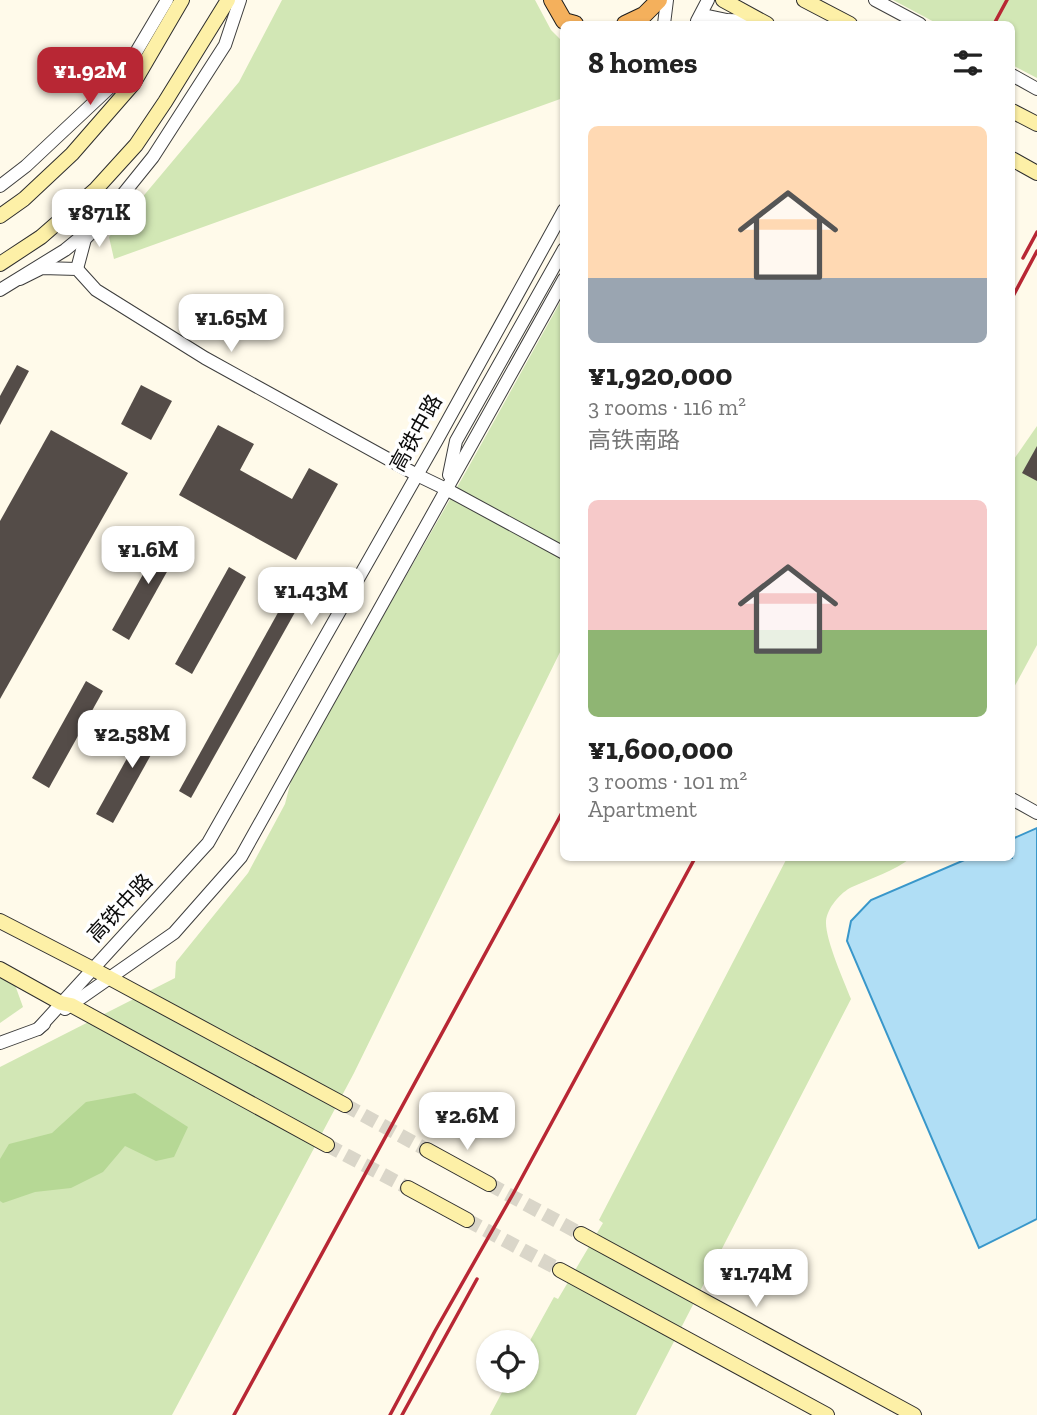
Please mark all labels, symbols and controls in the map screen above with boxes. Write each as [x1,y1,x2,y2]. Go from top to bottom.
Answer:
icon: filters [949,44,987,82]
text: 8 homes [588,45,697,81]
pin: ¥1.92M [33,48,147,107]
text: ¥1.92M [53,56,127,84]
icon: home [725,172,851,298]
pin: ¥871K [50,190,148,249]
text: ¥871K [68,198,130,226]
pin: ¥1.65M [174,294,288,354]
text: ¥1.65M [195,303,267,331]
text: ¥1,920,000 [588,357,733,393]
street label: 高铁中路 [384,390,447,476]
text: 3 rooms · 116 m² [588,393,746,421]
text: 高铁南路 [588,426,680,454]
pin: ¥1.6M [99,526,197,586]
text: ¥1.6M [118,535,178,563]
icon: home [725,546,851,672]
pin: ¥1.43M [254,568,368,627]
text: ¥1.43M [274,576,348,604]
pin: ¥2.58M [75,710,189,770]
text: ¥2.58M [94,719,170,747]
text: ¥1,600,000 [588,731,733,767]
text: 3 rooms · 101 m² [588,767,747,795]
text: Apartment [588,795,697,823]
street label: 高铁中路 [82,868,157,947]
pin: ¥2.6M [418,1092,516,1152]
text: ¥2.6M [435,1101,499,1129]
pin: ¥1.74M [699,1250,813,1309]
text: ¥1.74M [720,1258,792,1286]
map controls [476,1330,539,1393]
button: locate [476,1330,539,1393]

